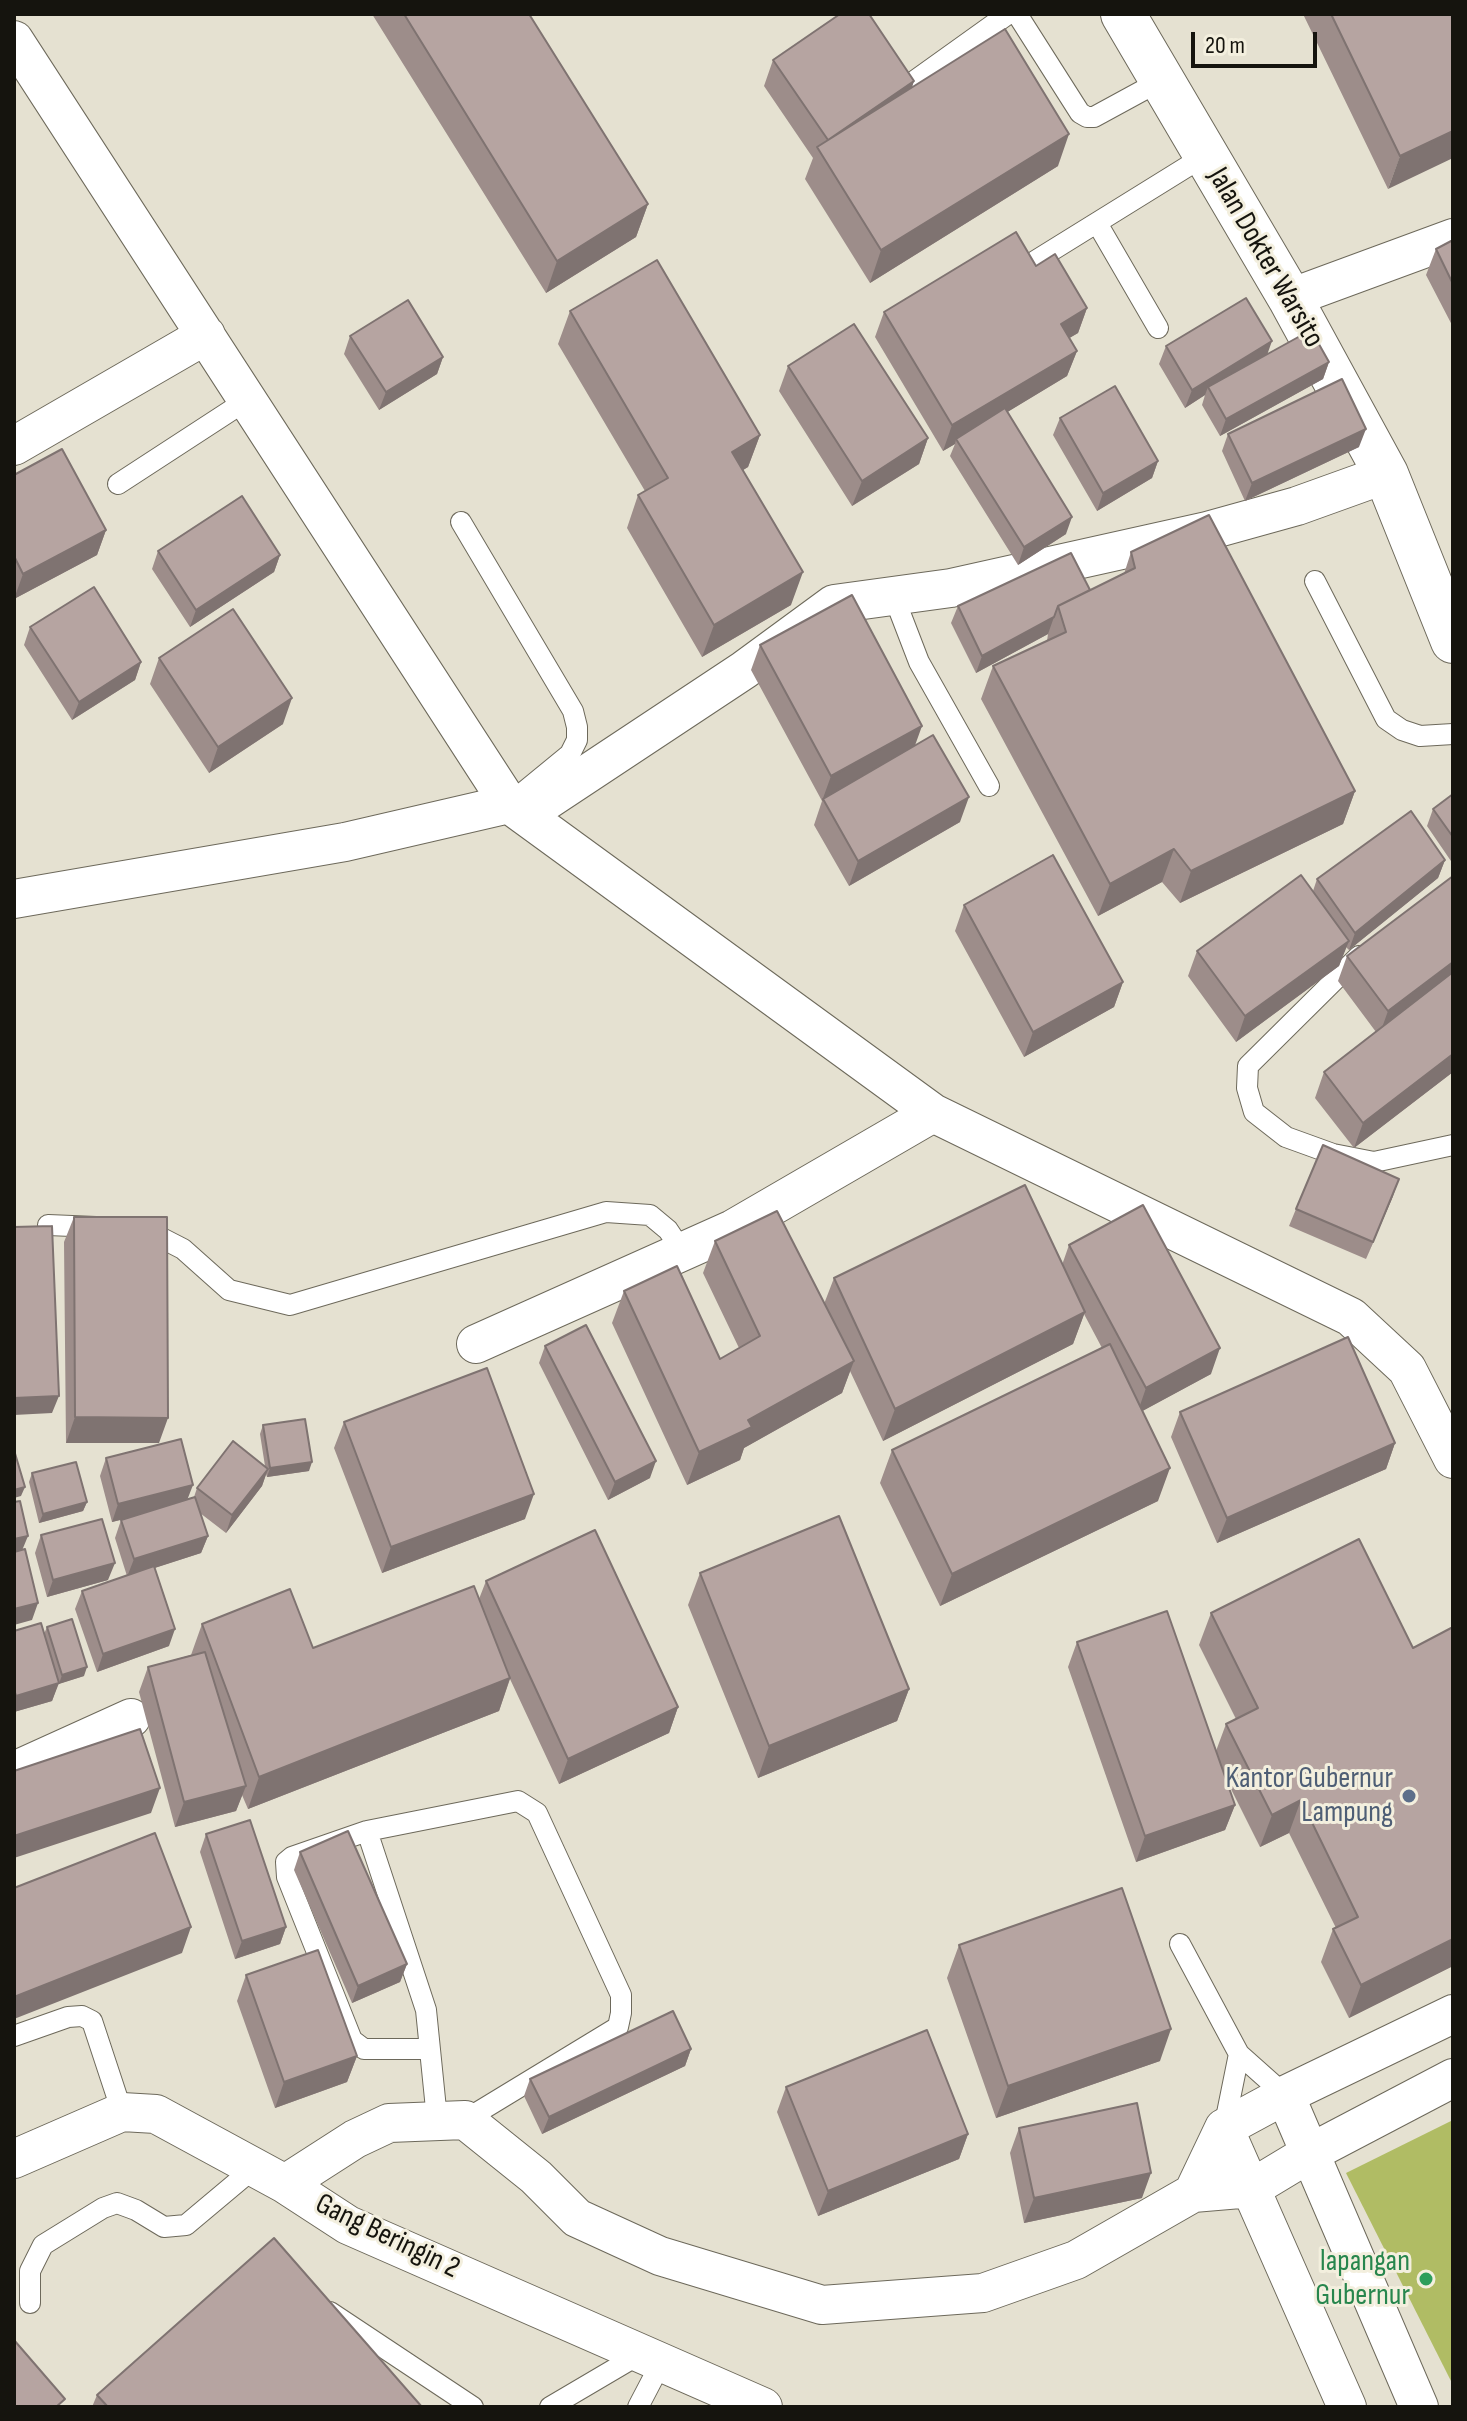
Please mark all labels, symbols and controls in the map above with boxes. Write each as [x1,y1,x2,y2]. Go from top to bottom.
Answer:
scale bar [1195,16,1321,66]
text: 20 m [1205,31,1245,60]
street label: Jalan Dokter Warsito [1199,162,1331,354]
place label: Kantor Gubernur Lampung [1226,1761,1393,1832]
marker: Kantor Gubernur Lampung [1400,1787,1418,1805]
street label: Gang Beringin 2 [309,2187,465,2287]
place label: lapangan Gubernur [1315,2244,1410,2314]
marker: lapangan Gubernur [1417,2270,1435,2288]

